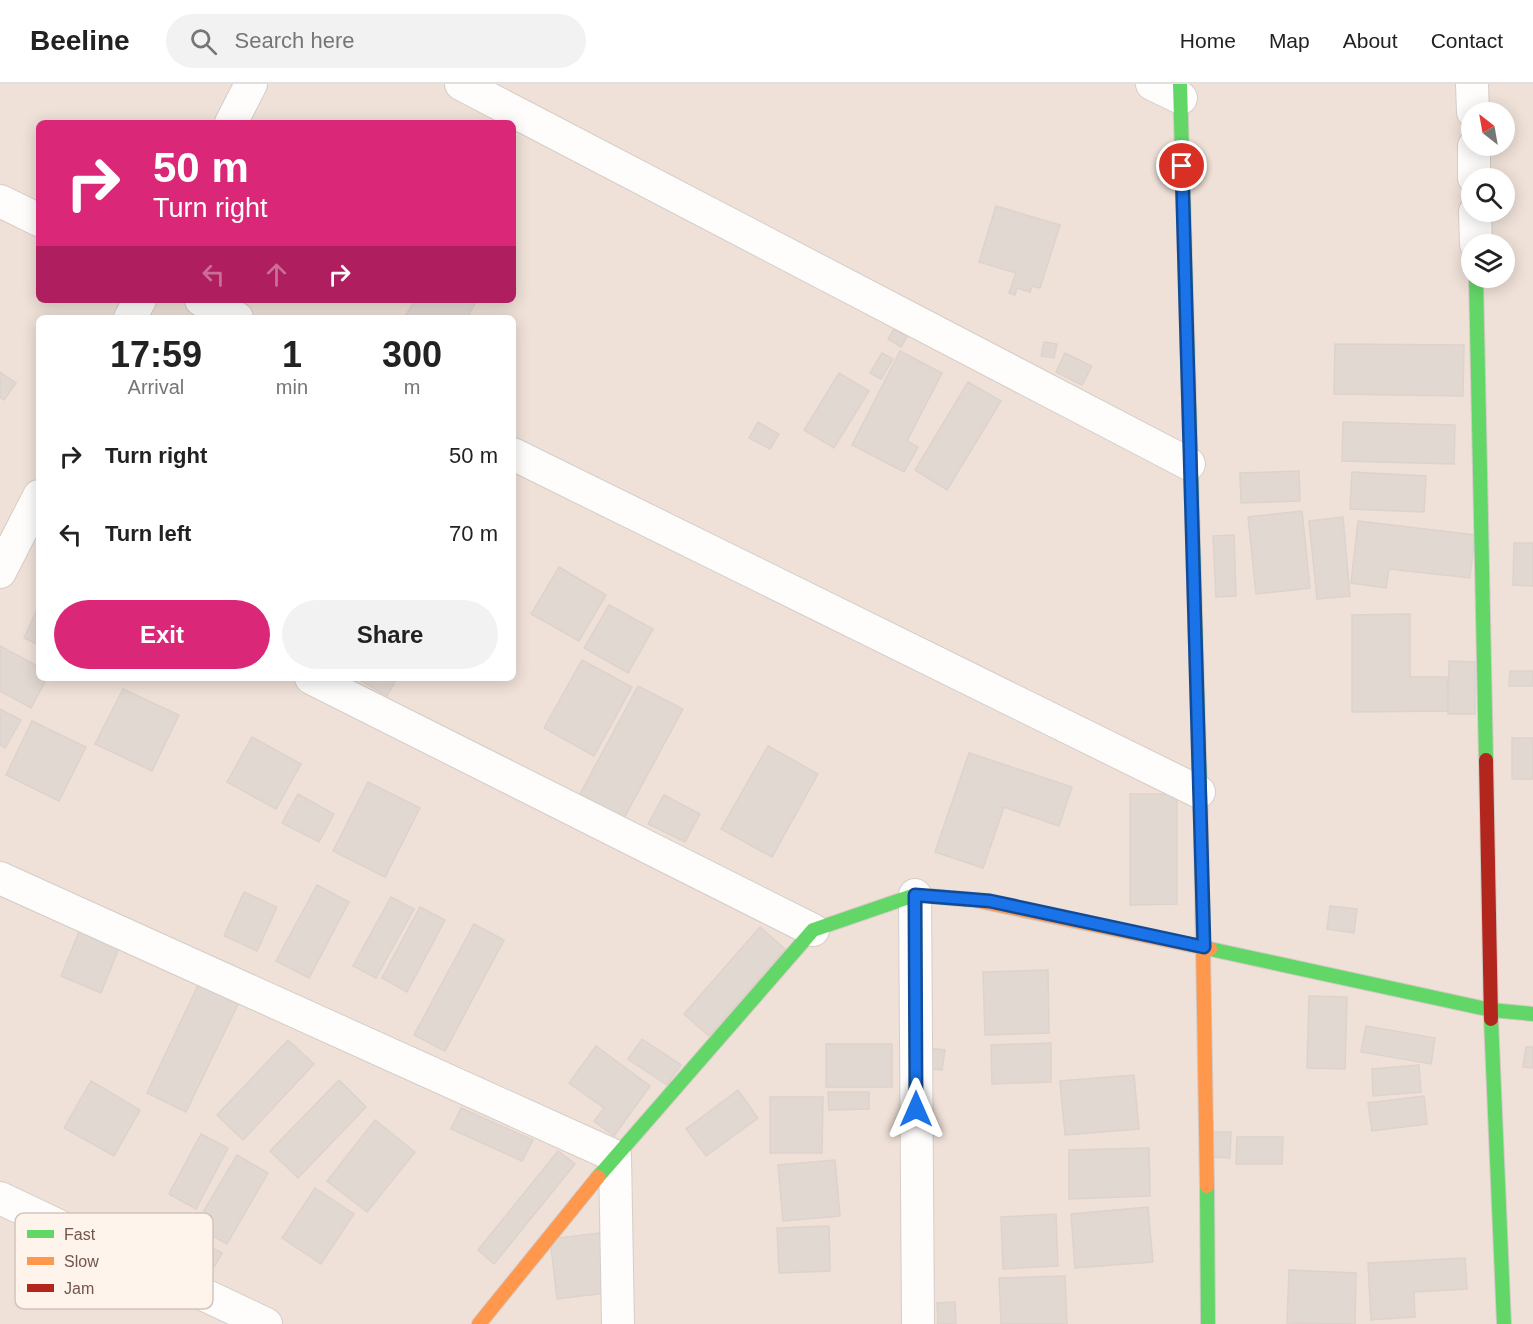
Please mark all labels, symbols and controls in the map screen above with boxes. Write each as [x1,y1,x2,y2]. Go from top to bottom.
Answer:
search box [166,14,586,68]
text: Beeline [30,25,130,56]
icon: search [187,25,220,58]
text: Search here [235,28,354,53]
text: Home [1180,29,1236,52]
text: Map [1269,29,1310,52]
text: About [1343,29,1398,52]
text: Contact [1431,29,1503,52]
north arrow [1461,102,1515,156]
map controls [1461,102,1515,288]
pin [1156,140,1207,191]
icon: right [54,144,132,222]
text: 50 m [153,144,249,191]
icon: arrive [1165,149,1198,182]
button: search [1461,168,1515,222]
text: Turn right [153,193,268,223]
button: layers [1461,234,1515,288]
icon: left [197,258,230,291]
icon: ahead [260,258,293,291]
icon: right [323,258,356,291]
text: 17:59 [110,334,202,375]
text: 1 [282,334,302,375]
text: 300 [382,334,442,375]
text: Arrival [128,376,184,398]
text: min [276,376,308,398]
text: m [404,376,420,398]
icon: right [54,440,87,473]
text: Turn right [105,443,207,468]
text: 50 m [449,443,498,468]
icon: left [54,518,87,551]
text: Turn left [105,521,191,546]
text: 70 m [449,521,498,546]
button: Exit [54,600,270,669]
button: Share [282,600,498,669]
position arrow [884,1077,948,1141]
legend [15,1213,213,1309]
text: Fast [64,1226,96,1243]
text: Slow [64,1253,99,1270]
text: Jam [64,1280,94,1297]

